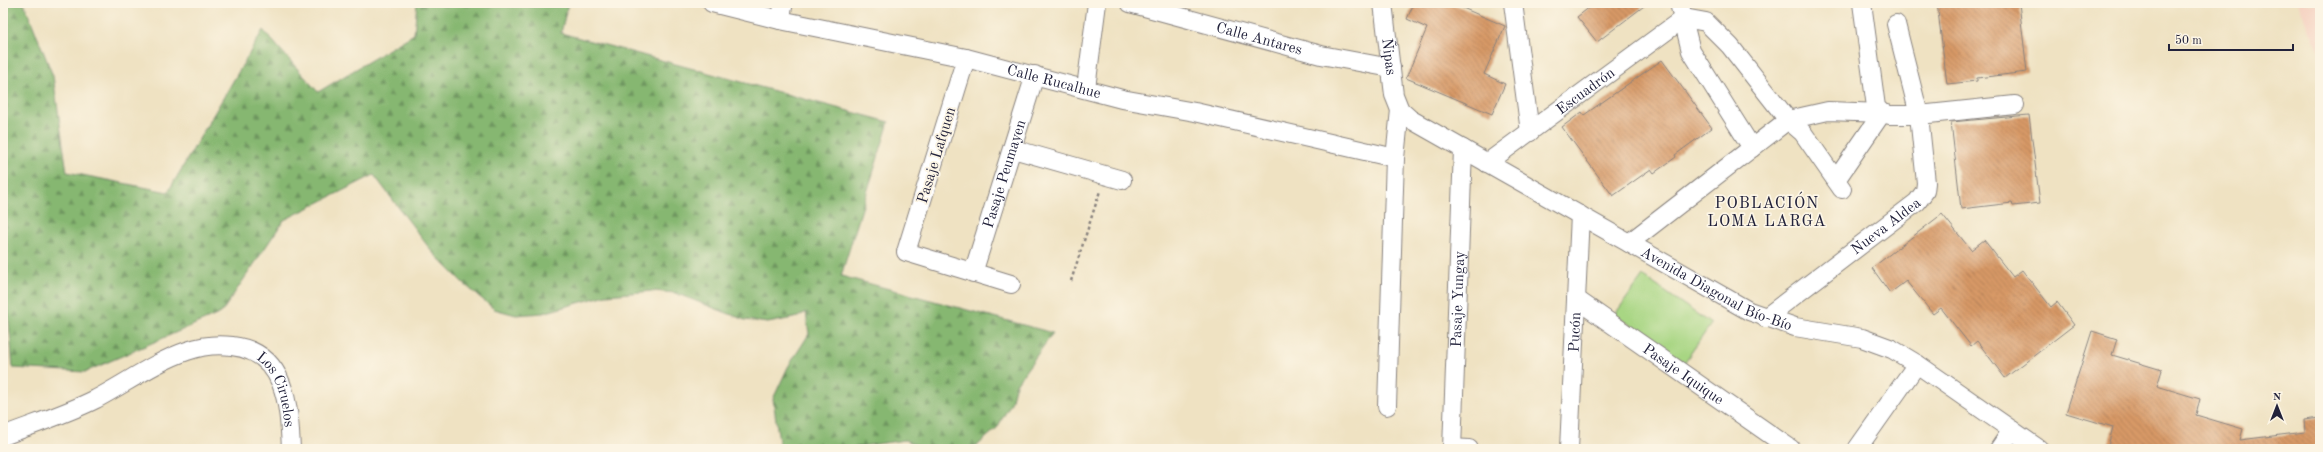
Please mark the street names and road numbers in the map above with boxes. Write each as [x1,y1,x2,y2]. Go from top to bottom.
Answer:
street label: Calle Antares [1214,21,1304,59]
street label: Ñipas [1378,37,1398,76]
street label: Calle Rucalhue [1005,63,1102,102]
street label: Escuadrón [1554,66,1618,118]
street label: Pasaje Lafquen [916,106,959,205]
street label: Pasaje Peumayen [982,118,1029,230]
street label: Nueva Aldea [1849,195,1925,258]
street label: Avenida Diagonal Bío-Bío [1638,245,1794,334]
street label: Pasaje Yungay [1450,251,1468,348]
street label: Pucón [1568,312,1584,353]
street label: Pasaje Iquique [1639,342,1726,409]
street label: Los Ciruelos [253,350,296,428]

